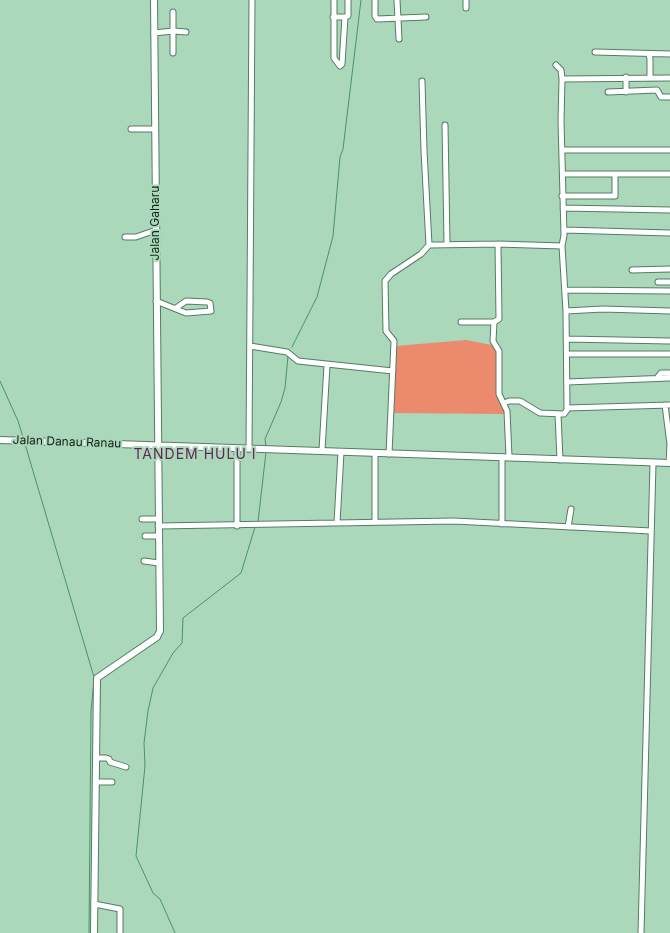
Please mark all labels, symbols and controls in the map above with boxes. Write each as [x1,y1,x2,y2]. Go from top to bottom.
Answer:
street label: Jalan Gaharu [148,186,162,260]
street label: Jalan Danau Ranau [12,433,122,451]
district label: TANDEM HULU I [133,447,257,463]

